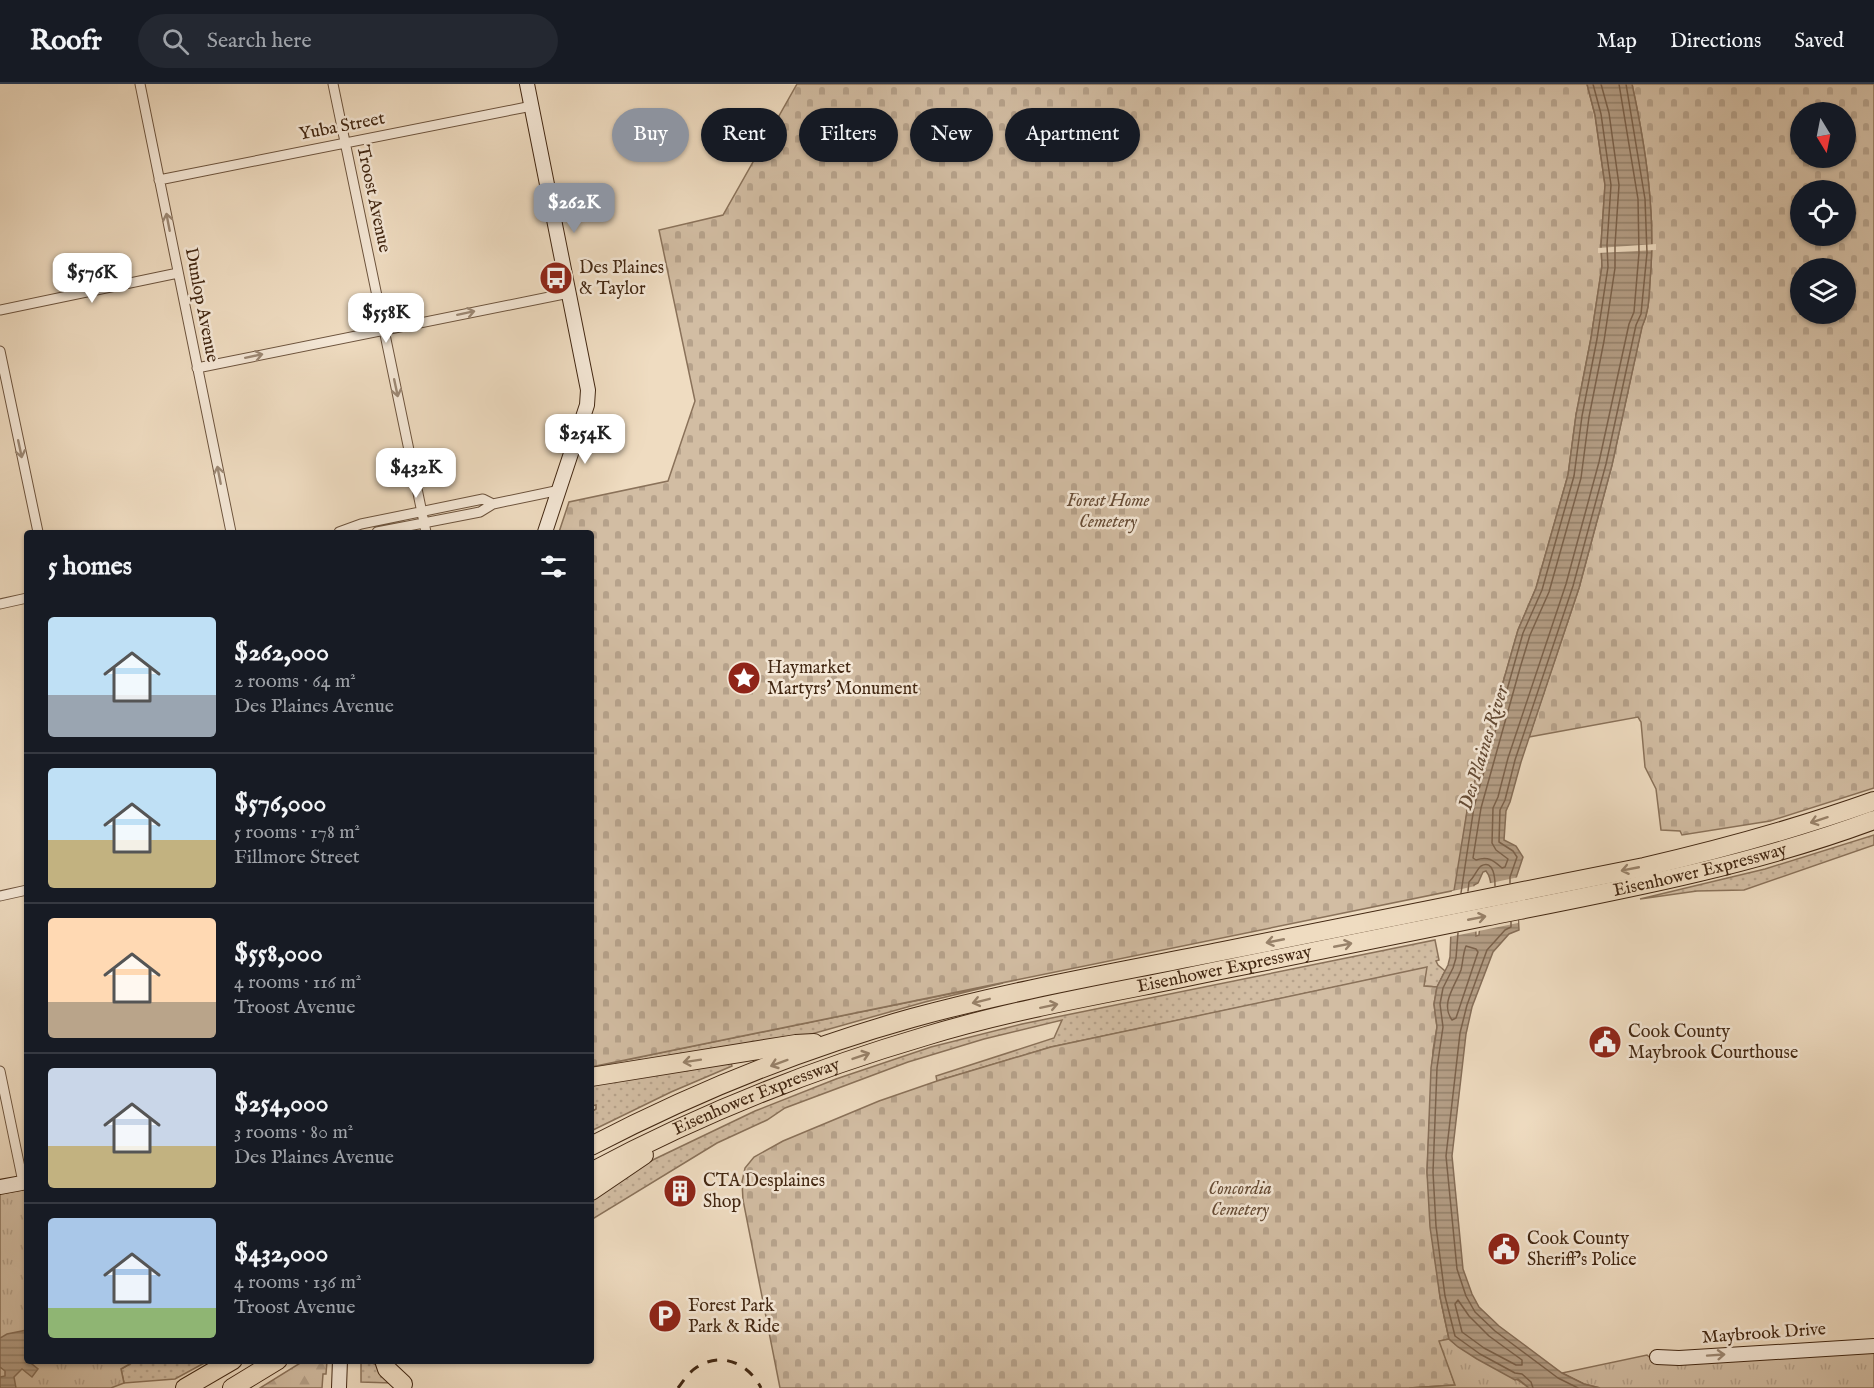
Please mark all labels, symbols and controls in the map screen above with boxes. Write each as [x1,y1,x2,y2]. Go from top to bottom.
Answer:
search box [138,14,558,68]
text: Roofr [30,24,102,59]
icon: search [159,25,192,58]
text: Search here [207,27,312,55]
text: Map [1597,28,1637,55]
text: Directions [1670,28,1761,55]
text: Saved [1794,28,1844,55]
north arrow [1790,102,1856,168]
map controls [1790,102,1856,324]
street label: Yuba Street [297,107,387,147]
chip: Buy [612,108,689,162]
chip: Rent [701,108,787,162]
chip: Filters [799,108,898,162]
chip: New [910,108,993,162]
chip: Apartment [1005,108,1140,162]
street label: Troost Avenue [350,143,396,255]
button: locate [1790,180,1856,246]
pin: $262K [532,183,616,234]
text: $262K [548,190,600,215]
one-way arrow [161,213,173,232]
street label: Dunlop Avenue [179,246,223,364]
pin: $576K [50,253,134,304]
place label: Des Plaines & Taylor [579,257,664,301]
button: layers [1790,258,1856,324]
text: $576K [67,260,117,285]
bus stop icon: Des Plaines & Taylor [538,260,574,296]
pin: $558K [344,293,428,344]
text: $558K [362,300,410,325]
one-way arrow [456,307,475,318]
one-way arrow [244,350,264,361]
one-way arrow [391,378,402,397]
pin: $254K [543,414,627,465]
text: $254K [559,421,611,446]
one-way arrow [15,439,26,459]
pin: $432K [374,448,458,499]
text: $432K [390,455,442,480]
one-way arrow [213,466,224,485]
park label: Forest Home Cemetery [1066,490,1150,534]
text: 5 homes [48,550,132,583]
icon: filters [537,550,570,583]
text: $262,000 [234,636,329,669]
icon: home [96,641,168,713]
place label: Haymarket Martyrs' Monument [767,657,918,701]
place icon: Haymarket Martyrs' Monument [726,660,762,696]
text: 2 rooms · 64 m² [234,669,356,694]
water label: Des Plaines River [1453,682,1515,813]
text: Des Plaines Avenue [234,694,394,719]
text: $576,000 [234,787,326,820]
icon: home [96,792,168,864]
one-way arrow [1810,815,1829,826]
text: 5 rooms · 178 m² [234,820,360,845]
street label: Eisenhower Expressway [1611,838,1790,902]
text: Fillmore Street [234,845,360,870]
one-way arrow [1621,864,1640,875]
one-way arrow [1467,912,1486,923]
one-way arrow [1265,936,1285,947]
text: $558,000 [234,937,323,970]
one-way arrow [1333,939,1352,950]
street label: Eisenhower Expressway [1135,940,1314,998]
icon: home [96,942,168,1014]
text: 4 rooms · 116 m² [234,970,361,995]
text: Troost Avenue [234,995,355,1020]
one-way arrow [972,996,991,1008]
one-way arrow [1039,999,1058,1011]
place label: Cook County Maybrook Courthouse [1628,1021,1798,1065]
public building icon: Cook County Maybrook Courthouse [1587,1024,1623,1060]
one-way arrow [851,1050,870,1061]
street label: Eisenhower Expressway [669,1053,843,1141]
one-way arrow [683,1055,703,1066]
one-way arrow [770,1058,789,1069]
text: $254,000 [234,1087,329,1120]
icon: home [96,1092,168,1164]
text: 3 rooms · 80 m² [234,1120,353,1145]
text: Des Plaines Avenue [234,1145,394,1170]
place label: CTA Desplaines Shop [703,1170,825,1214]
building icon: CTA Desplaines Shop [662,1173,698,1209]
park label: Concordia Cemetery [1208,1178,1272,1222]
place label: Cook County Sheriff's Police [1527,1228,1637,1272]
public building icon: Cook County Sheriff's Police [1486,1231,1522,1267]
text: $432,000 [234,1237,328,1270]
icon: home [96,1242,168,1314]
text: 4 rooms · 136 m² [234,1270,361,1295]
text: Troost Avenue [234,1295,355,1320]
place label: Forest Park Park & Ride [688,1295,780,1339]
parking icon: Forest Park Park & Ride [647,1298,683,1334]
street label: Maybrook Drive [1701,1318,1827,1350]
one-way arrow [1705,1350,1725,1361]

